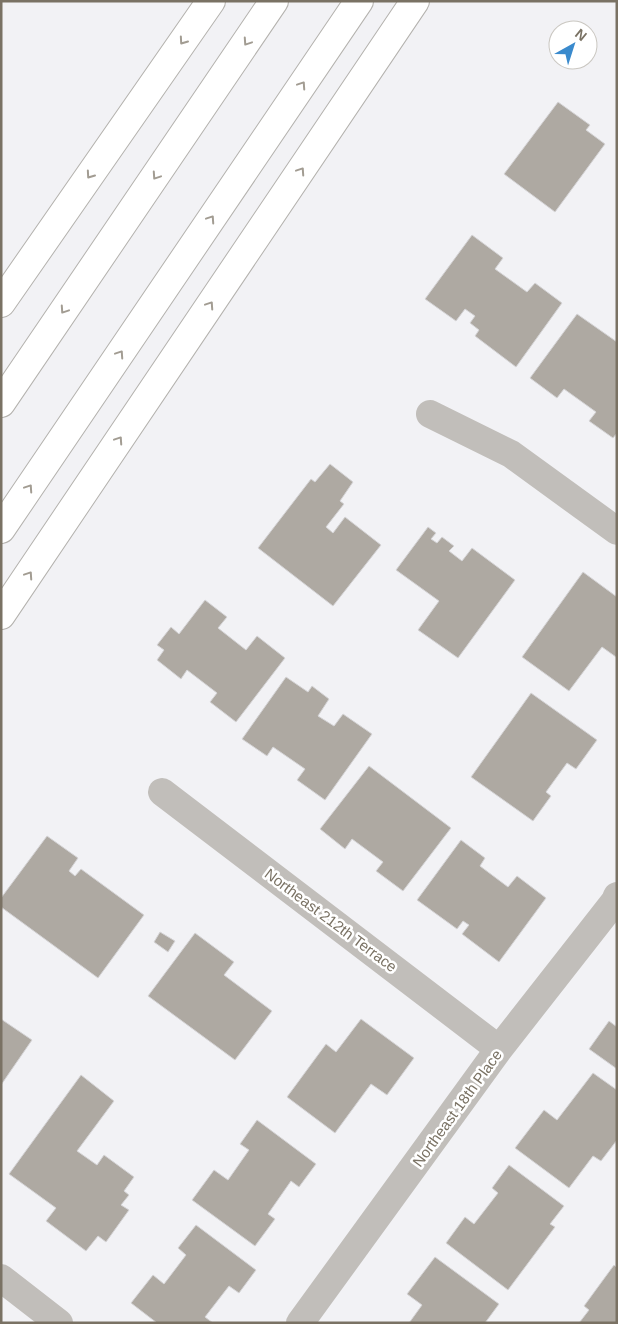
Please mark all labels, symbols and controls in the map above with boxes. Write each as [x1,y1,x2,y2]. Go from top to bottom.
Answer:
north arrow [548,20,598,70]
text: N [572,25,590,44]
one-way arrow [180,36,189,45]
one-way arrow [244,36,253,45]
one-way arrow [296,81,306,90]
one-way arrow [295,167,304,176]
one-way arrow [87,169,96,179]
one-way arrow [152,171,162,180]
one-way arrow [205,216,214,225]
one-way arrow [204,302,213,311]
one-way arrow [61,305,70,314]
one-way arrow [114,350,123,360]
one-way arrow [113,436,122,446]
one-way arrow [23,485,32,494]
one-way arrow [22,571,32,580]
street label: Northeast 212th Terrace [262,865,400,975]
street label: Northeast 18th Place [409,1046,505,1170]

